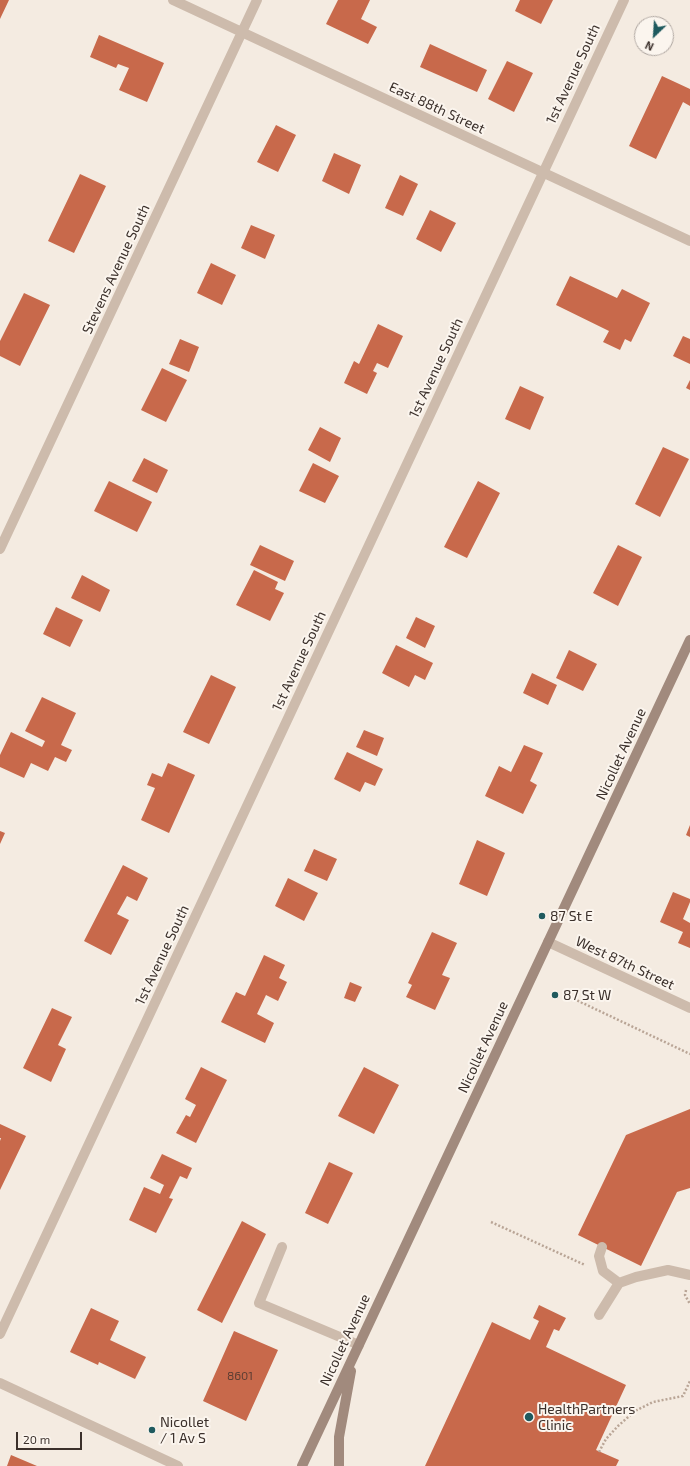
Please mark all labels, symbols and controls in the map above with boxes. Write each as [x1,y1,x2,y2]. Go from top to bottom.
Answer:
north arrow [634,16,674,56]
street label: 1st Avenue South [542,21,604,127]
text: N [643,39,655,54]
street label: East 88th Street [387,78,487,138]
street label: Stevens Avenue South [79,202,153,336]
street label: 1st Avenue South [405,315,467,421]
street label: 1st Avenue South [268,608,330,714]
street label: Nicollet Avenue [592,705,650,803]
street label: 1st Avenue South [131,902,193,1008]
place label: 87 St E [550,908,593,924]
marker: 87 St E [537,911,547,921]
street label: West 87th Street [573,933,677,993]
place label: 87 St W [563,987,611,1003]
marker: 87 St W [550,990,560,1000]
street label: Nicollet Avenue [454,998,512,1096]
street label: Nicollet Avenue [316,1291,374,1389]
house number: 8601 [227,1369,253,1383]
place label: HealthPartners Clinic [538,1401,635,1434]
marker: HealthPartners Clinic [523,1411,535,1423]
place label: Nicollet / 1 Av S [160,1414,209,1446]
scale bar [18,1424,84,1450]
marker: Nicollet / 1 Av S [147,1425,157,1435]
text: 20 m [23,1432,50,1446]

